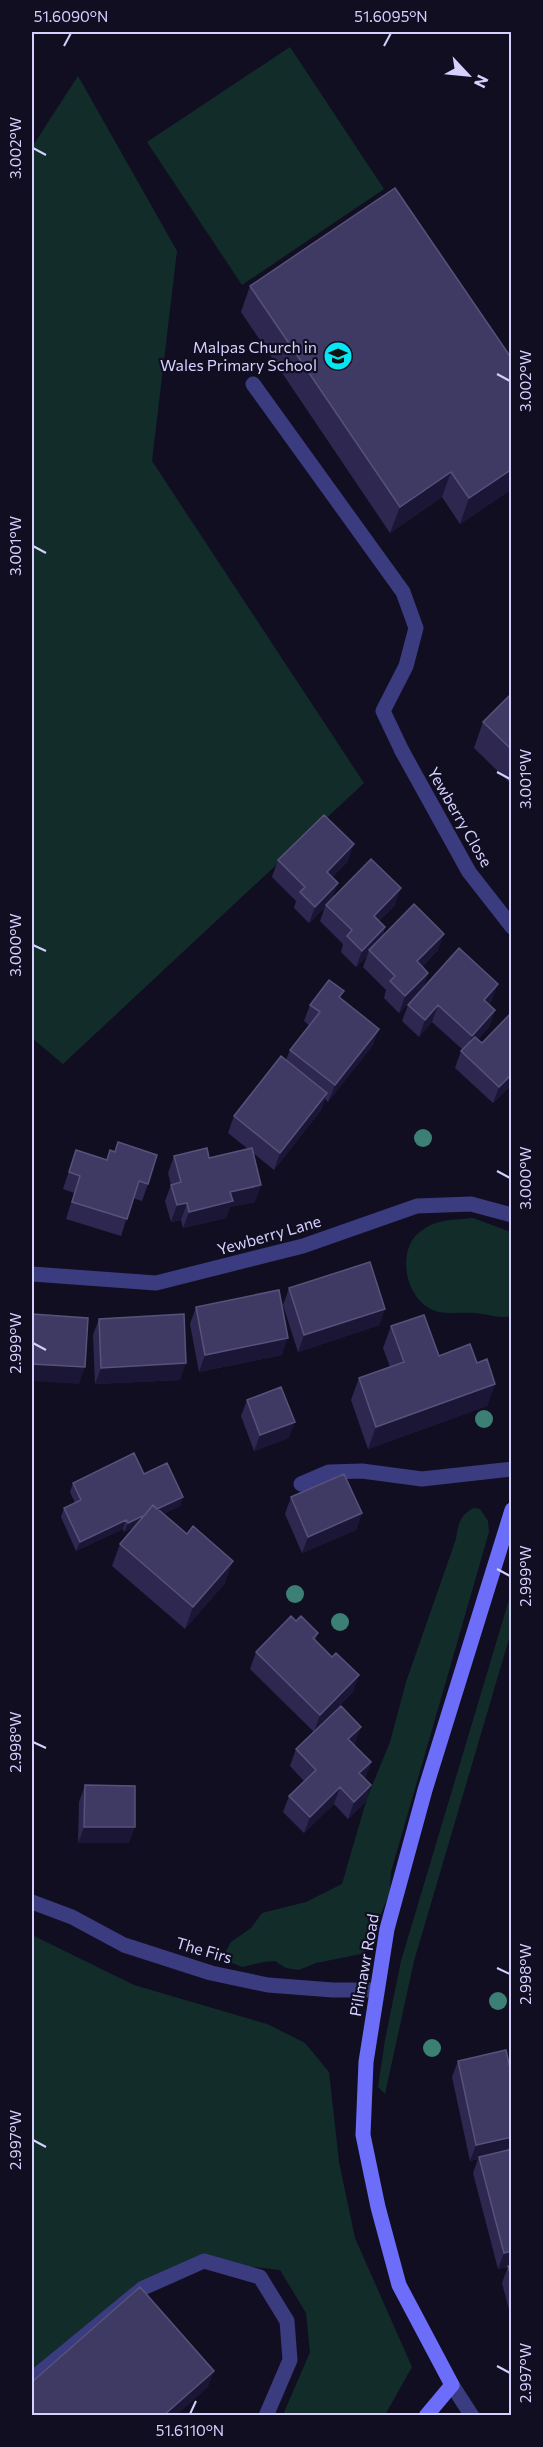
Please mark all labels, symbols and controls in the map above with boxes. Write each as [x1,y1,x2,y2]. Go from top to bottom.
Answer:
text: 51.6090°N [34,7,108,25]
text: 51.6095°N [354,7,428,25]
north arrow [438,45,498,105]
text: N [471,72,493,91]
text: 3.002°W [6,117,24,179]
place label: Malpas Church in Wales Primary School [160,337,317,374]
school or university icon: Malpas Church in Wales Primary School [322,340,354,372]
text: 3.002°W [516,350,534,412]
text: 3.001°W [6,516,24,576]
text: 3.001°W [516,749,534,809]
street label: Yewberry Close [424,763,497,870]
text: 3.000°W [6,913,24,977]
text: 3.000°W [516,1146,534,1210]
street label: Yewberry Lane [215,1211,323,1258]
text: 2.999°W [6,1312,24,1374]
text: 2.999°W [516,1545,534,1607]
text: 2.998°W [6,1711,24,1773]
street label: Pillmawr Road [345,1912,382,2018]
street label: The Firs [174,1932,234,1967]
text: 2.998°W [516,1943,534,2005]
text: 2.997°W [6,2110,24,2170]
text: 2.997°W [516,2343,534,2403]
text: 51.6110°N [156,2421,224,2439]

